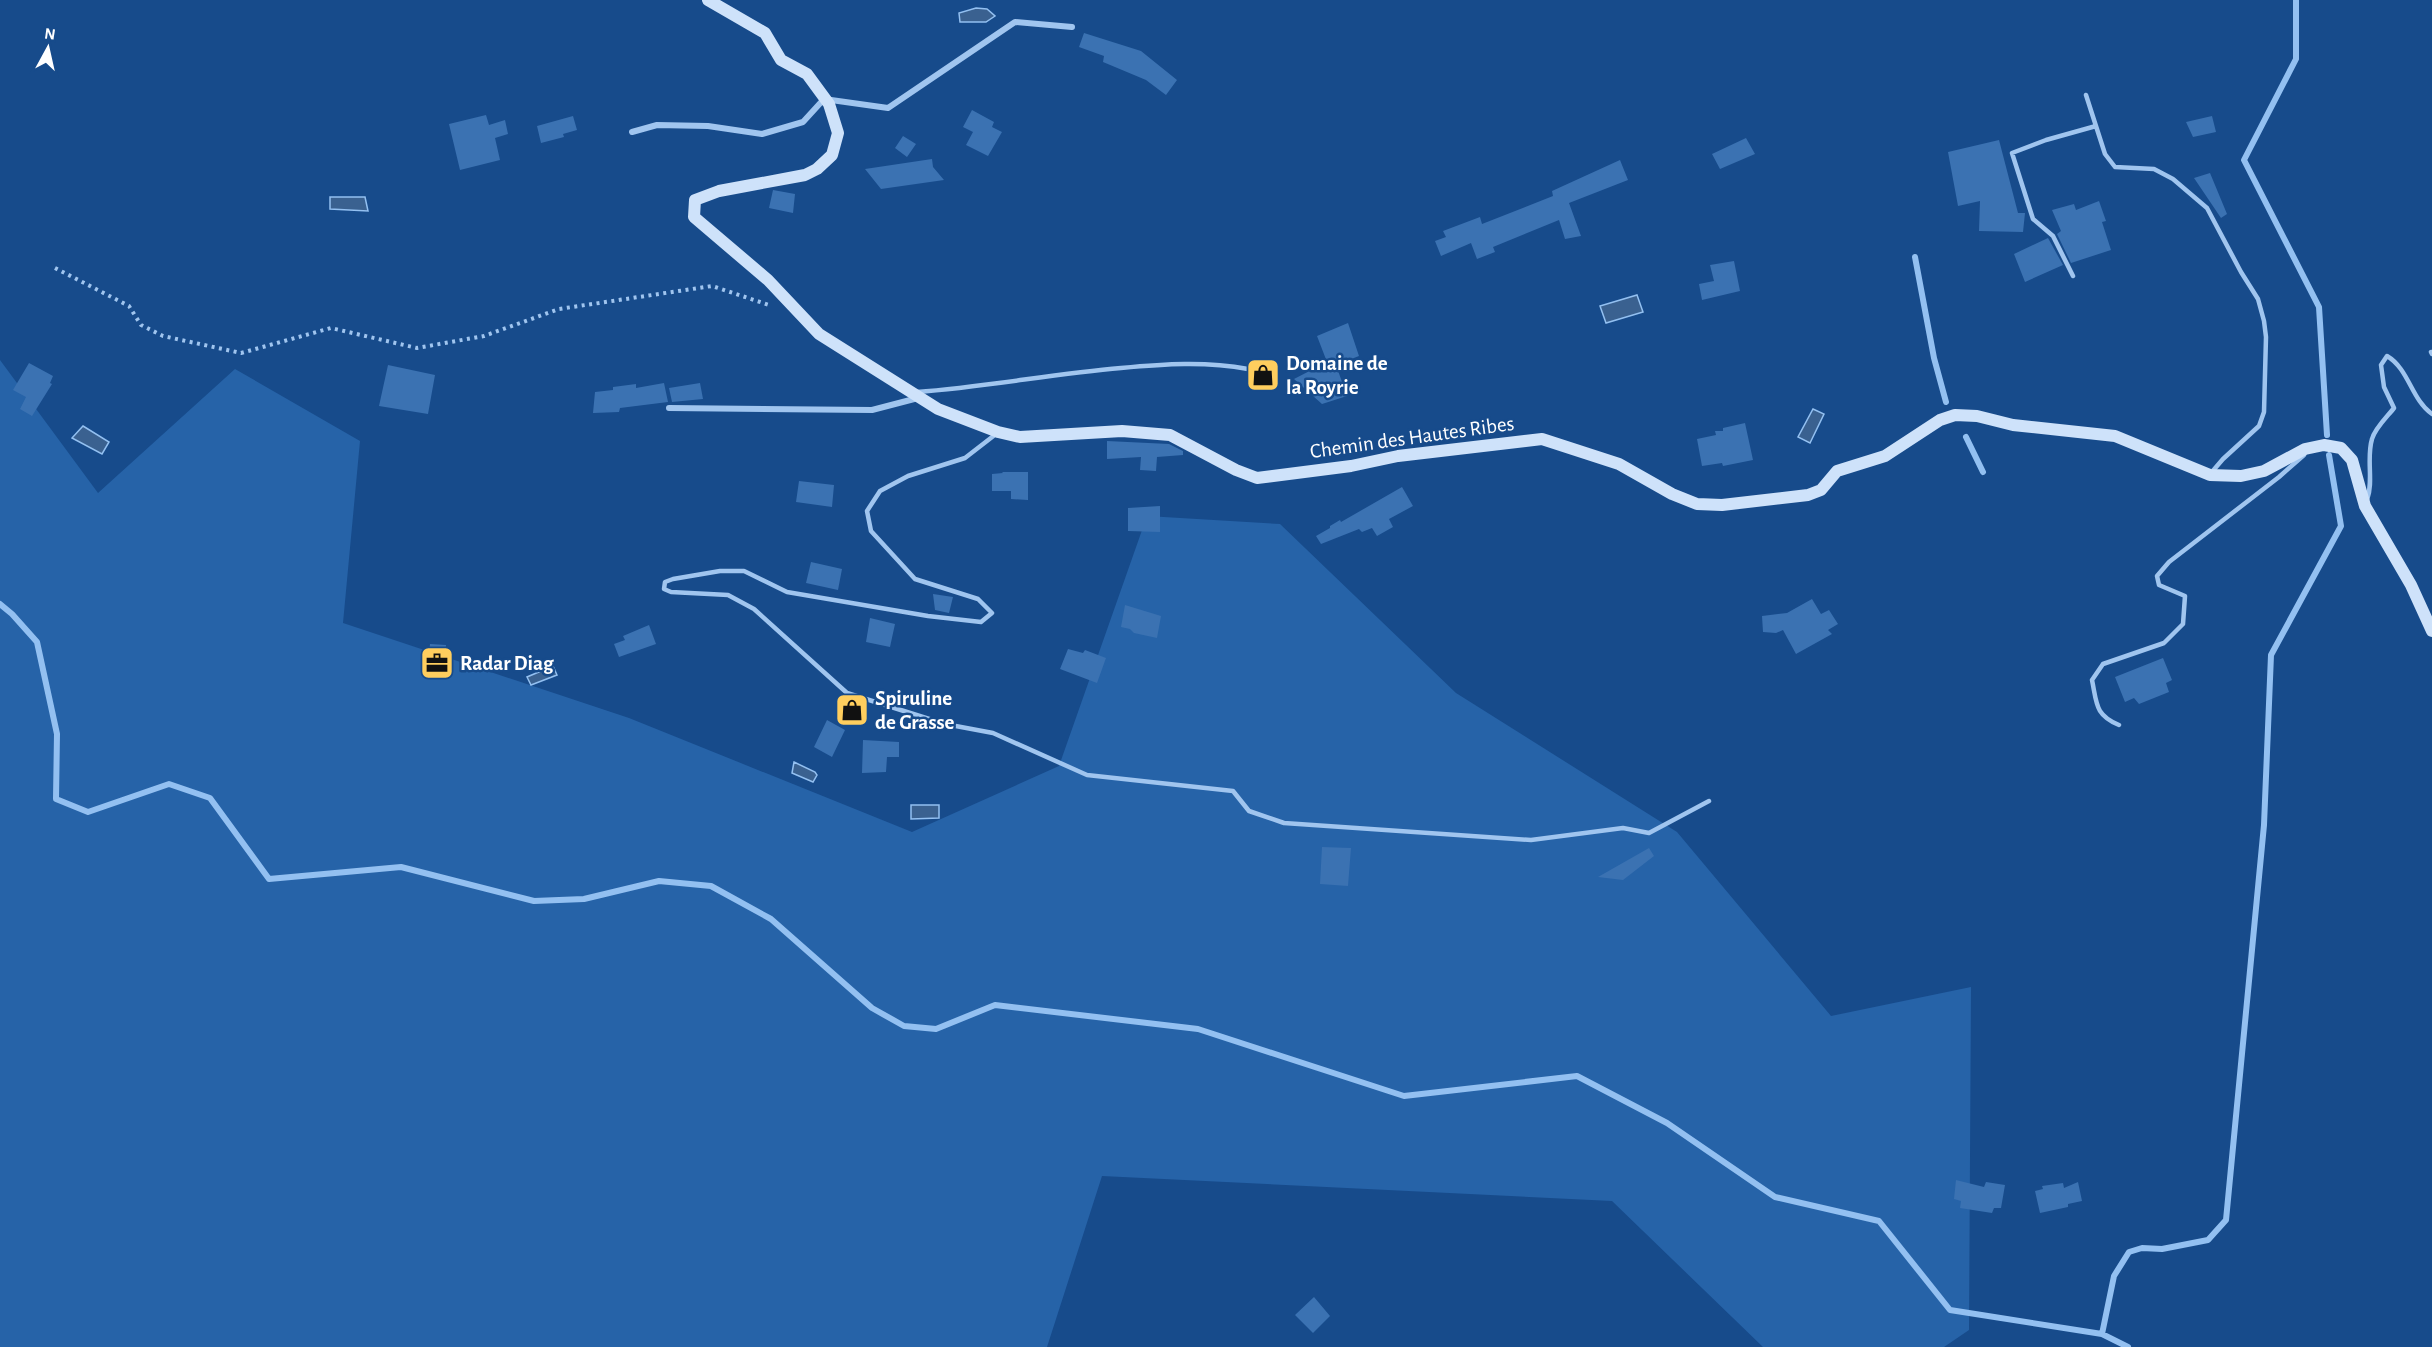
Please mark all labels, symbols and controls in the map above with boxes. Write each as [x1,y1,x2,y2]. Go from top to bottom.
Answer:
north arrow [18,18,78,78]
text: N [43,25,57,43]
place label: Domaine de la Royrie [1286,353,1388,398]
shop icon: Domaine de la Royrie [1245,357,1281,393]
street label: Chemin des Hautes Ribes [1309,413,1516,462]
office icon: Radar Diag [419,645,455,681]
place label: Radar Diag [460,653,554,674]
place label: Spiruline de Grasse [875,688,955,733]
shop icon: Spiruline de Grasse [834,692,870,728]

